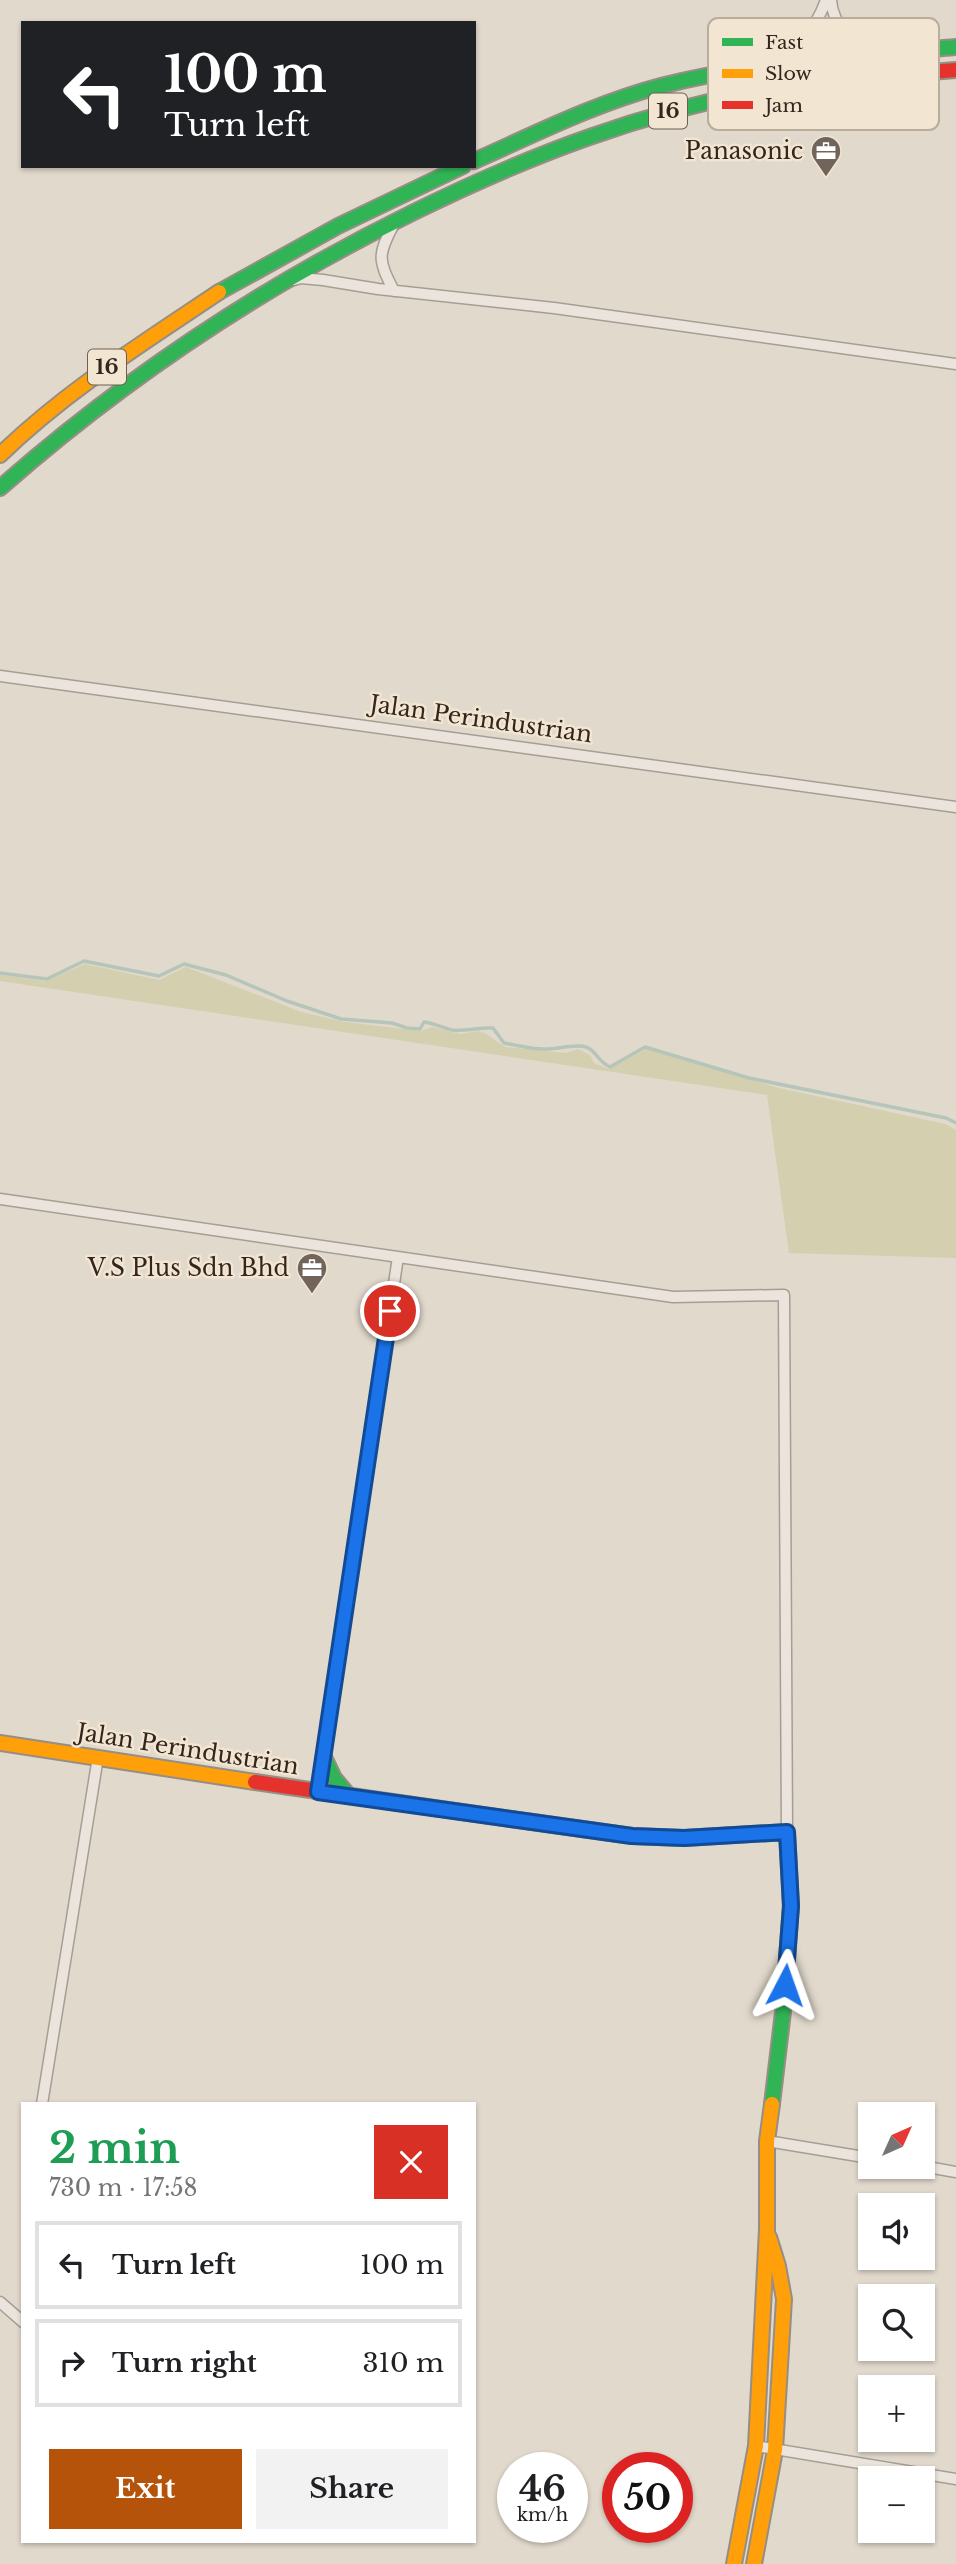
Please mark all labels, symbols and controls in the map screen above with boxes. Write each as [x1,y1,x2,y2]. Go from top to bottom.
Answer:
legend [708,18,939,130]
text: Fast [765,31,804,54]
text: 100 m [164,44,327,105]
icon: left [49,49,140,140]
text: Slow [765,62,812,85]
road number: 16 [649,94,687,128]
text: Jam [762,94,803,117]
text: Turn left [164,105,310,145]
office icon: Panasonic [809,134,843,178]
place label: Panasonic [685,137,803,165]
road number: 16 [88,350,126,384]
street label: Jalan Perindustrian [365,689,594,748]
office icon: V.S Plus Sdn Bhd [295,1251,329,1295]
place label: V.S Plus Sdn Bhd [87,1254,289,1282]
pin [360,1281,420,1341]
icon: arrive [371,1292,409,1330]
street label: Jalan Perindustrian [72,1717,301,1780]
position arrow [748,1948,822,2022]
north arrow [858,2102,934,2179]
map controls [858,2102,935,2543]
text: 2 min [49,2122,180,2174]
button: close [374,2125,448,2199]
text: 730 m · 17:58 [49,2174,198,2202]
button: sound [858,2193,935,2270]
icon: left [53,2246,91,2284]
text: Turn left [112,2249,236,2281]
text: 100 m [360,2249,444,2281]
button: search [858,2284,935,2361]
icon: right [53,2344,91,2382]
text: Turn right [112,2347,257,2379]
text: 310 m [362,2347,444,2379]
button: + [858,2375,935,2452]
button: Exit [49,2449,242,2529]
button: Share [256,2449,448,2529]
speed limit sign: 50 [602,2452,693,2543]
button: − [858,2466,935,2543]
text: 46 [519,2467,566,2510]
text: km/h [517,2504,568,2526]

